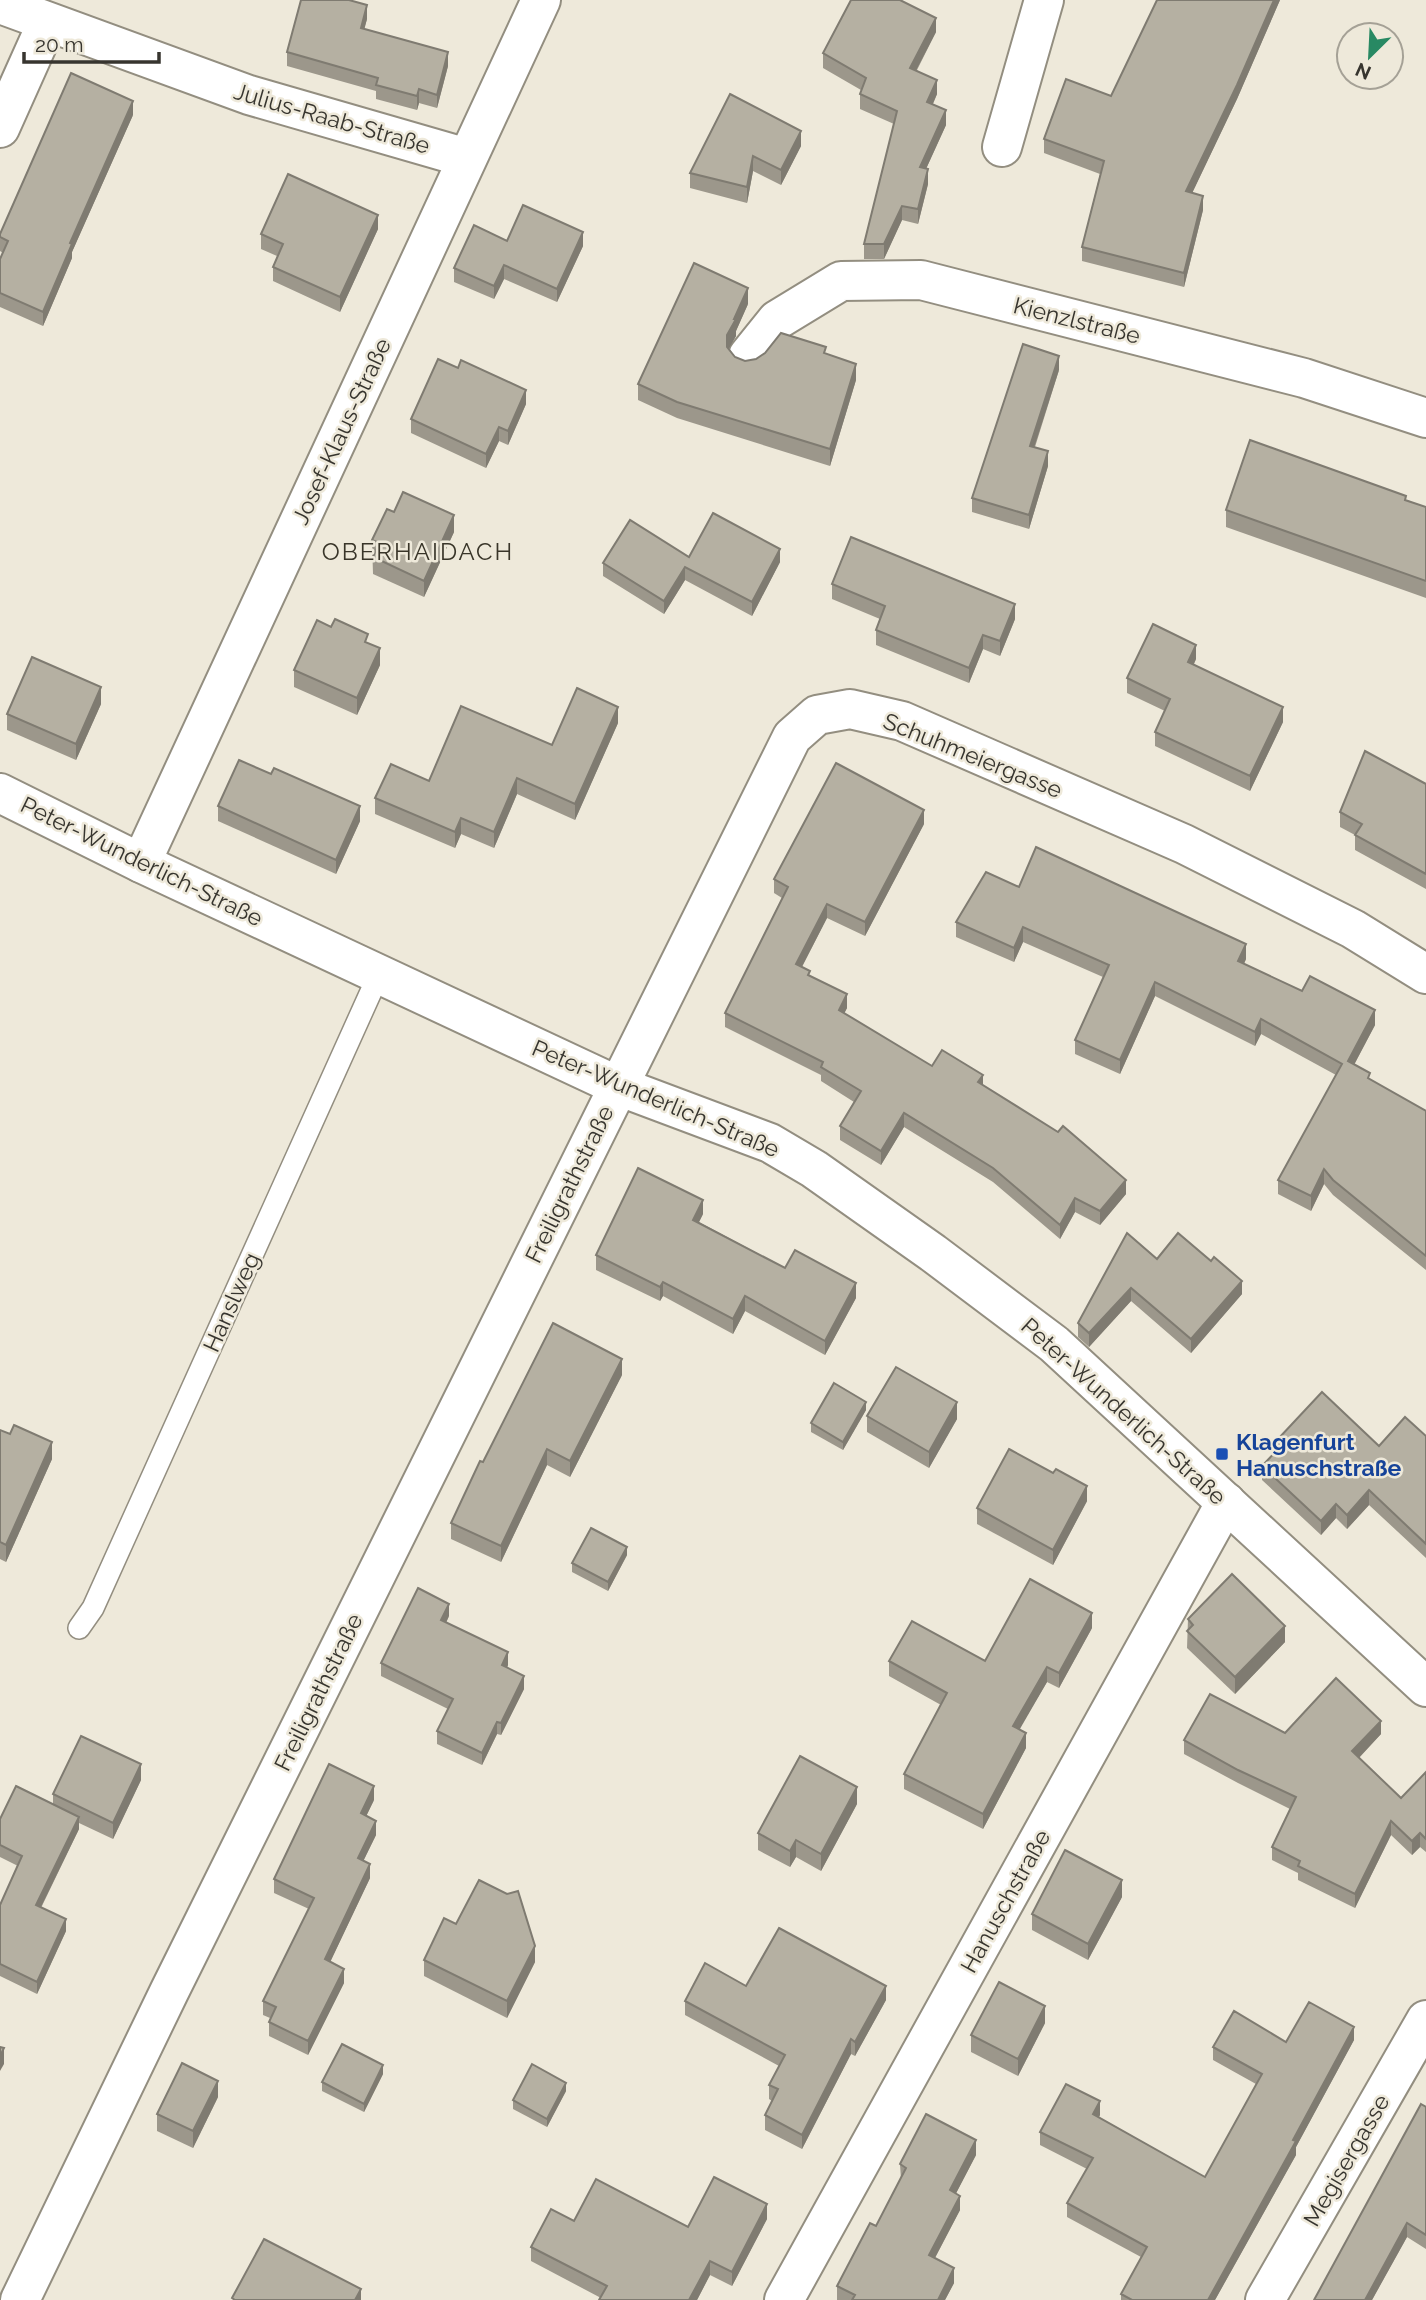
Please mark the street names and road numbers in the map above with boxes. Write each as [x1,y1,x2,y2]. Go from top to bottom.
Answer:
street label: Julius-Raab-Straße [231,77,433,159]
street label: Kienzlstraße [1011,291,1143,349]
street label: Josef-Klaus-Straße [286,334,396,528]
street label: Schuhmeiergasse [880,707,1066,803]
street label: Peter-Wunderlich-Straße [17,791,267,931]
street label: Peter-Wunderlich-Straße [528,1034,784,1162]
street label: Freiligrathstraße [519,1101,619,1267]
street label: Hanslweg [197,1248,265,1356]
street label: Peter-Wunderlich-Straße [1016,1312,1232,1510]
street label: Freiligrathstraße [268,1609,368,1775]
street label: Hanuschstraße [955,1825,1055,1977]
street label: Megisergasse [1297,2089,1395,2231]

